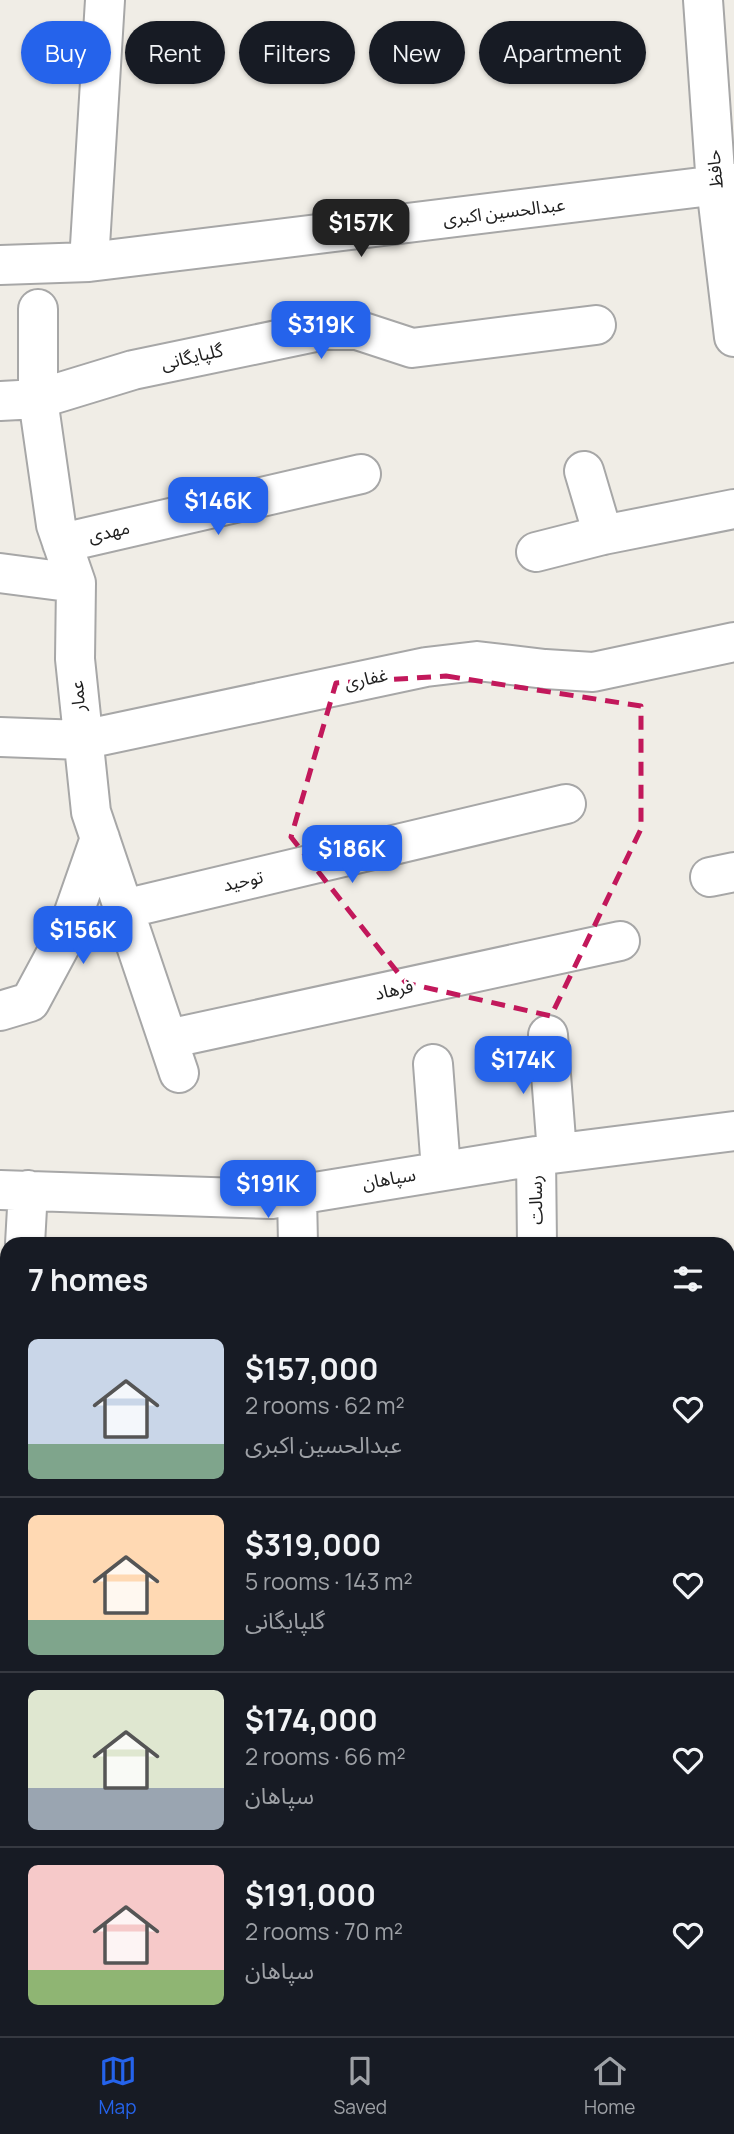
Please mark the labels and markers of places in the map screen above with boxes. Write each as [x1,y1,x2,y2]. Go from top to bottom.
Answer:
pin: $157K [312,200,410,259]
pin: $319K [272,302,370,361]
pin: $146K [169,477,267,537]
pin: $186K [303,826,401,885]
pin: $156K [34,906,132,966]
pin: $174K [474,1036,572,1096]
pin: $191K [219,1160,317,1220]

